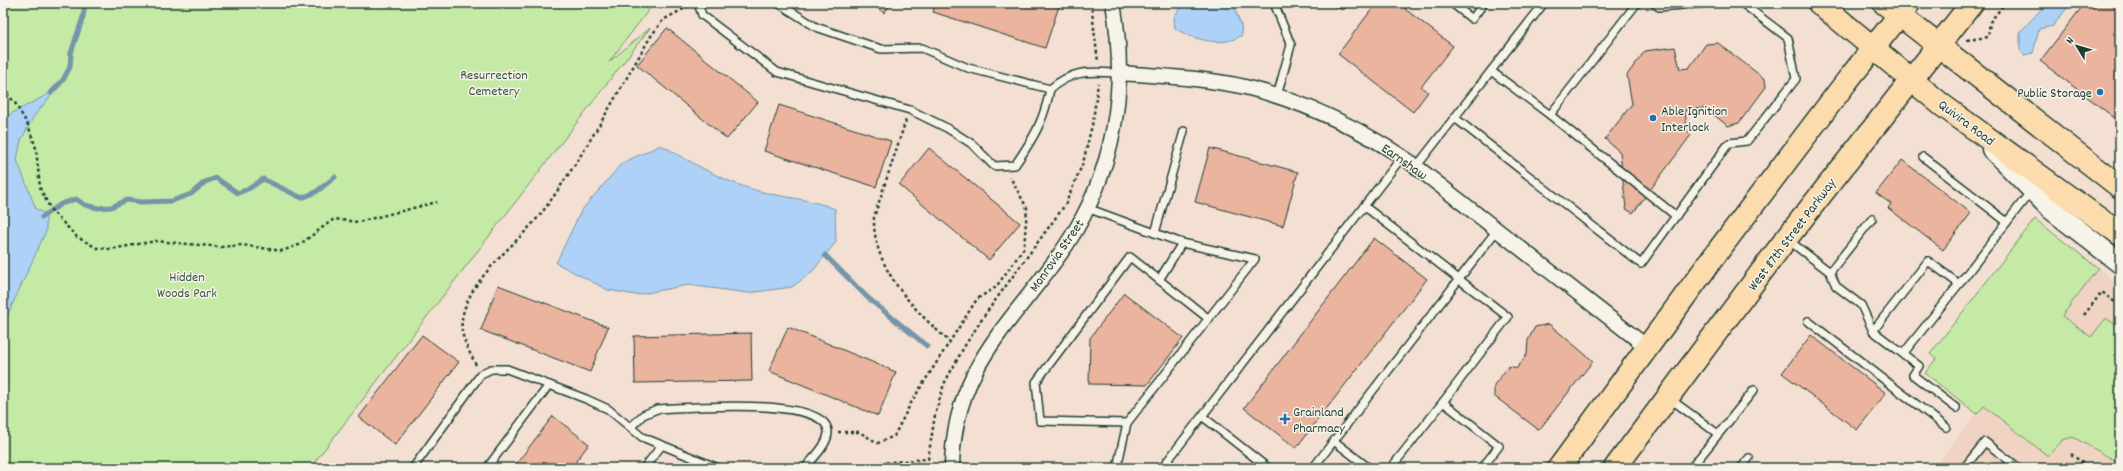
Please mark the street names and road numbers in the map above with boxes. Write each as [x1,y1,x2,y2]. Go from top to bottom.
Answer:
street label: Quivira Road [1933,96,1998,152]
street label: Earnshaw [1377,139,1431,186]
street label: West 87th Street Parkway [1744,174,1842,296]
street label: Monrovia Street [1025,216,1090,297]

